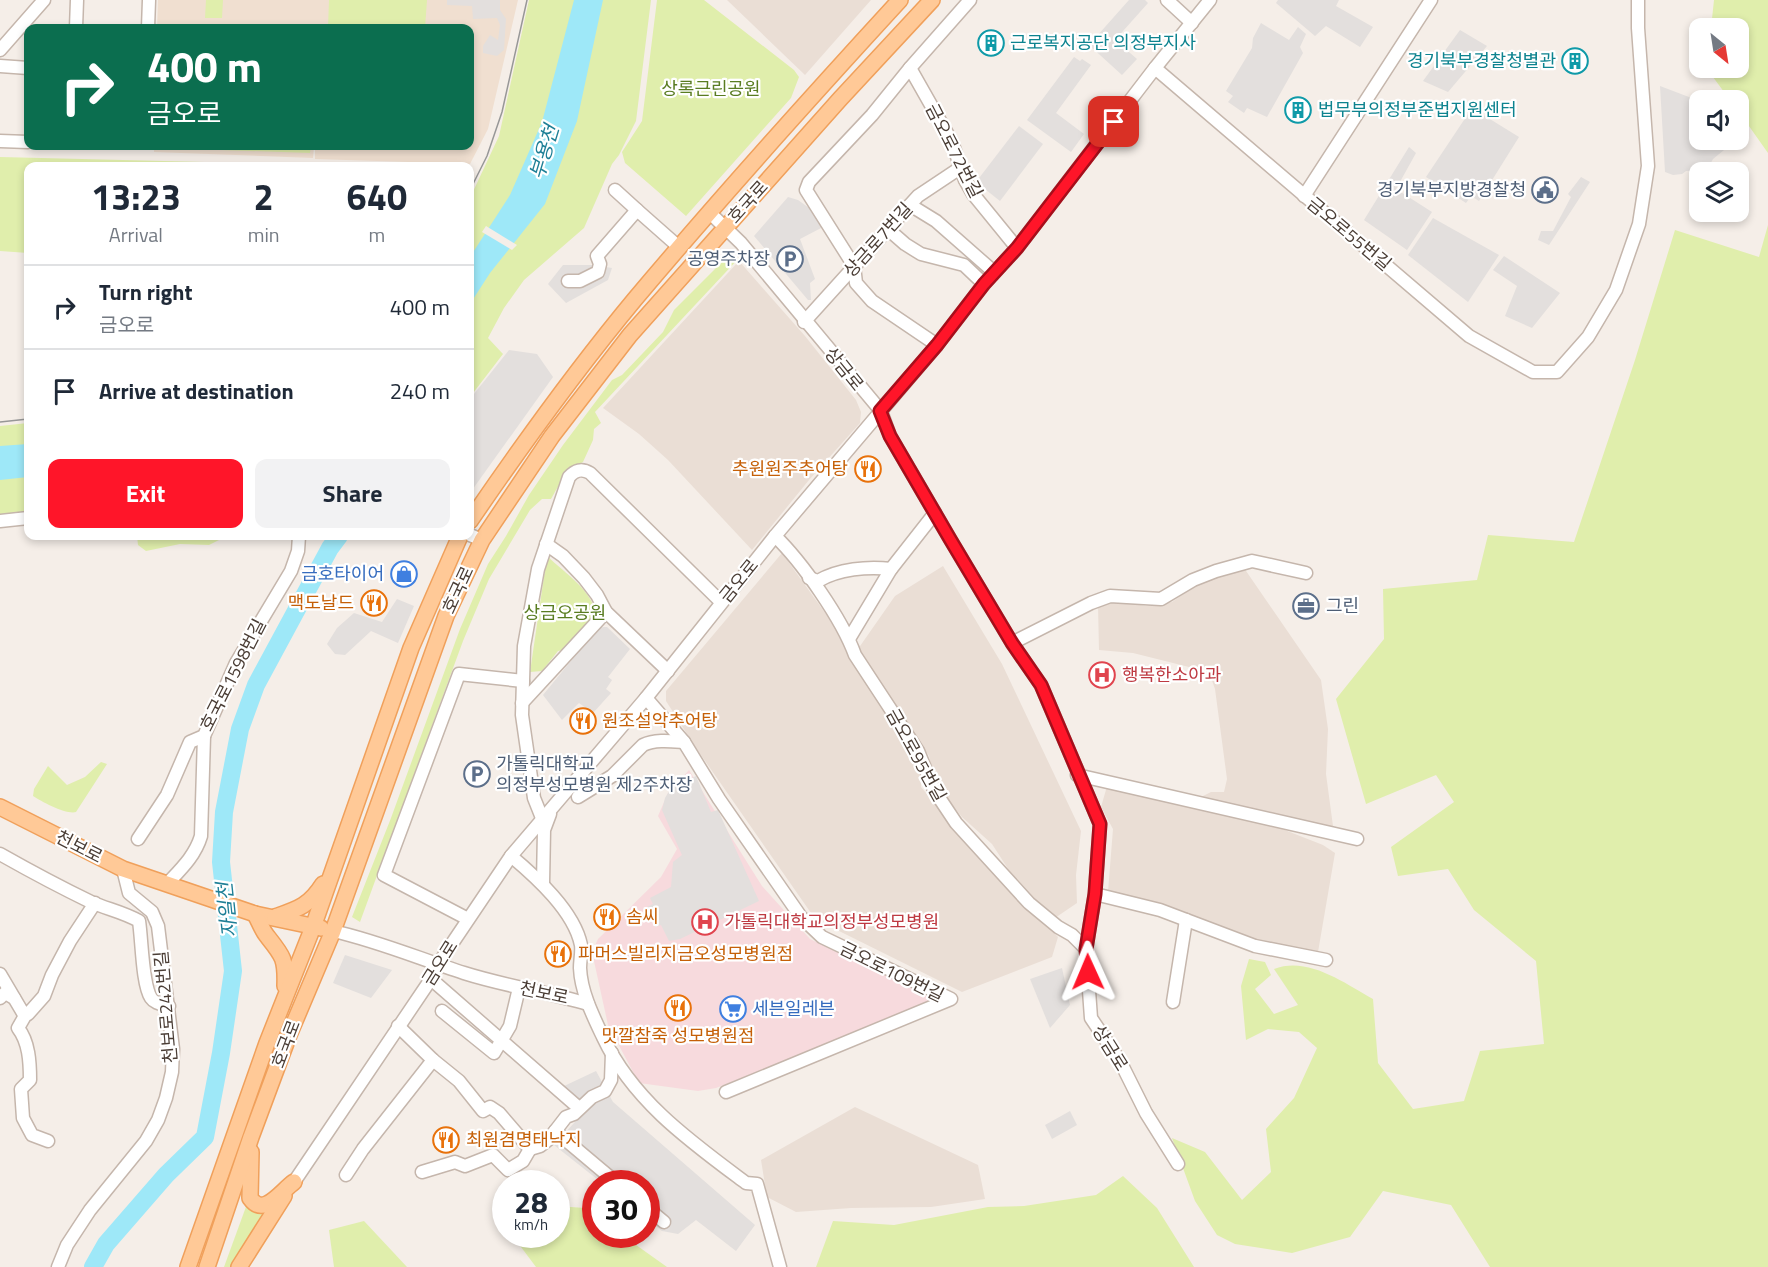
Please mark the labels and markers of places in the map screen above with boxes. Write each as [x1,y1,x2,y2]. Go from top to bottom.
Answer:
building icon: 근로복지공단 의정부지사 [976,28,1006,58]
place label: 근로복지공단 의정부지사 [1010,29,1197,56]
building icon: 경기북부경찰청별관 [1560,46,1590,76]
place label: 경기북부경찰청별관 [1407,47,1556,74]
building icon: 법무부의정부준법지원센터 [1283,95,1313,125]
pin [1088,96,1139,147]
place label: 법무부의정부준법지원센터 [1318,96,1517,123]
public building icon: 경기북부지방경찰청 [1530,175,1560,205]
place label: 경기북부지방경찰청 [1377,176,1526,203]
parking icon: 공영주차장 [775,244,805,274]
place label: 공영주차장 [687,245,770,272]
restaurant icon: 추원원주추어탕 [853,454,883,484]
place label: 추원원주추어탕 [732,455,848,482]
shop icon: 금호타이어 [389,559,419,589]
place label: 금호타이어 [301,560,384,587]
restaurant icon: 맥도날드 [359,588,389,618]
place label: 맥도날드 [288,589,354,616]
office icon: 그린 [1291,591,1321,621]
place label: 그린 [1326,592,1359,619]
hospital icon: 행복한소아과 [1087,660,1117,690]
place label: 행복한소아과 [1122,661,1222,688]
restaurant icon: 원조설악추어탕 [568,706,598,736]
place label: 원조설악추어탕 [602,707,718,734]
place label: 가톨릭대학교 의정부성모병원 제2주차장 [496,750,692,798]
parking icon: 가톨릭대학교 의정부성모병원 제2주차장 [462,759,492,789]
restaurant icon: 솜씨 [592,902,622,932]
place label: 솜씨 [626,903,659,930]
hospital icon: 가톨릭대학교의정부성모병원 [690,907,720,937]
place label: 가톨릭대학교의정부성모병원 [724,908,939,935]
restaurant icon: 파머스빌리지금오성모병원점 [543,939,573,969]
place label: 파머스빌리지금오성모병원점 [578,940,793,967]
restaurant icon: 맛깔참죽 성모병원점 [663,993,693,1023]
supermarket icon: 세븐일레븐 [718,994,748,1024]
place label: 세븐일레븐 [752,995,835,1022]
place label: 맛깔참죽 성모병원점 [602,1022,755,1049]
restaurant icon: 최원겸명태낙지 [431,1125,461,1155]
place label: 최원겸명태낙지 [466,1126,582,1153]

